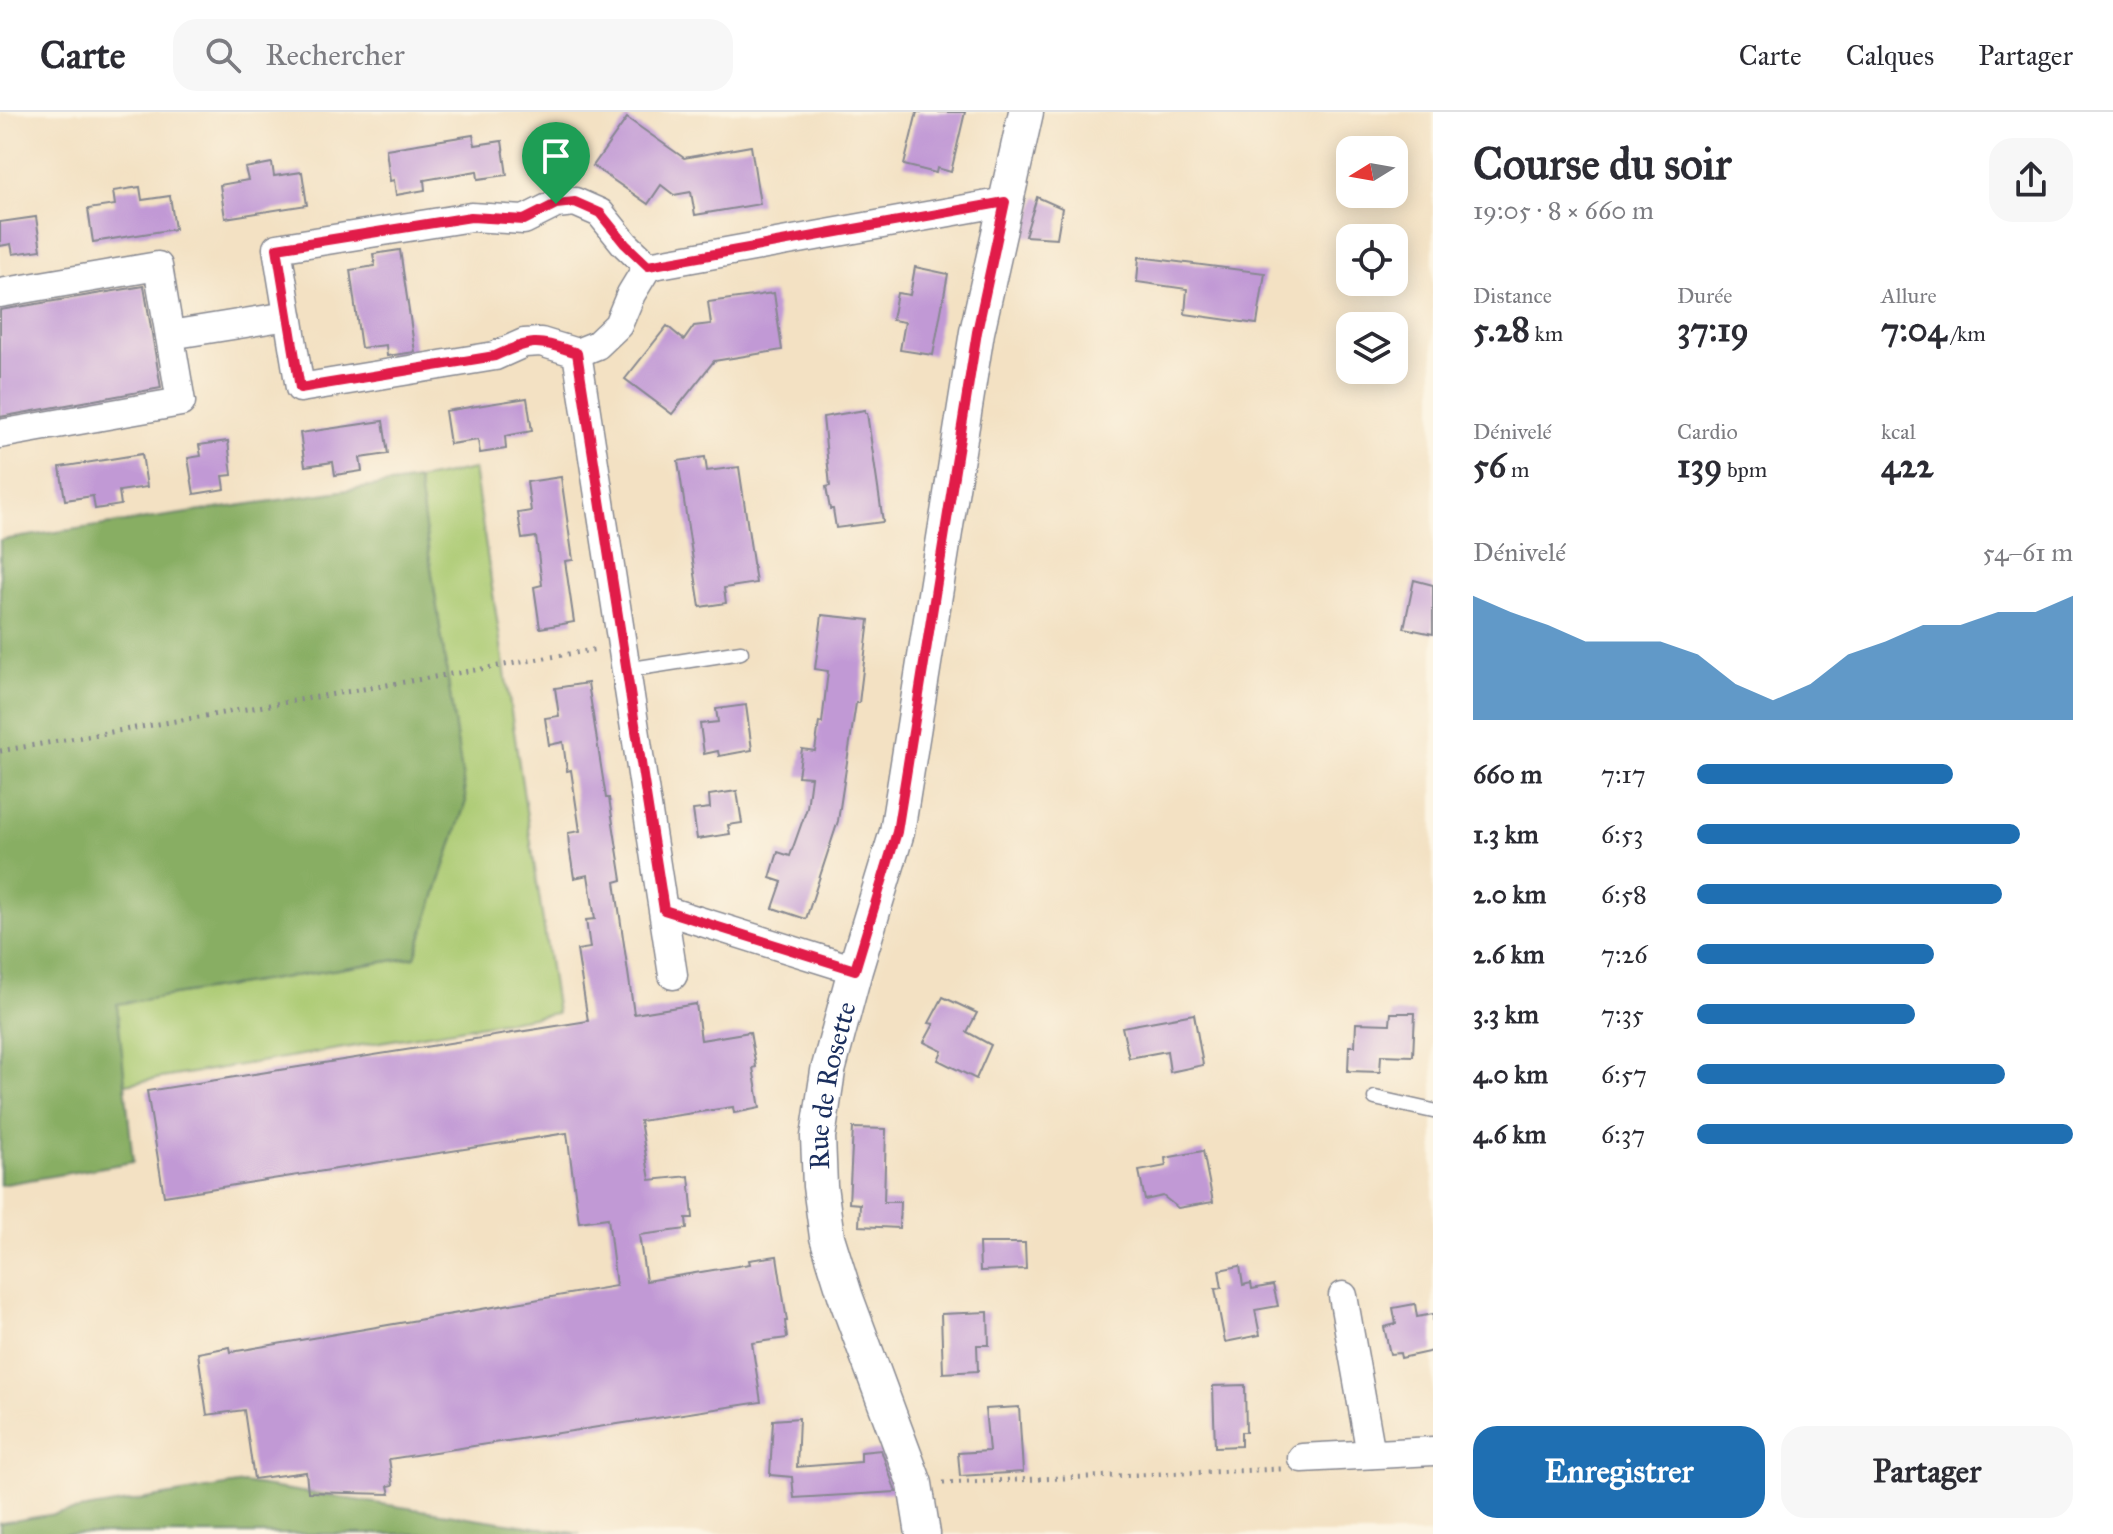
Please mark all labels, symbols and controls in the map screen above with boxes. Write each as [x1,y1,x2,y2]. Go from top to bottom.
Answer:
search box [173,19,733,91]
text: Carte [40,32,125,78]
icon: search [201,33,245,77]
text: Rechercher [265,37,405,73]
text: Carte [1739,38,1802,73]
text: Calques [1846,38,1934,73]
text: Partager [1978,38,2073,73]
pin [522,122,590,204]
icon: arrive [534,134,578,178]
north arrow [1336,136,1408,208]
map controls [1336,136,1408,384]
text: Course du soir [1473,137,1731,191]
button: share [1989,138,2073,222]
text: 19:05 · 8 × 660 m [1473,194,1654,226]
button: locate [1336,224,1408,296]
text: Distance [1473,282,1552,309]
text: Durée [1677,282,1733,309]
text: Allure [1881,282,1937,309]
text: 5.28 [1473,309,1530,350]
text: 37:19 [1677,309,1749,350]
text: 7:04 [1881,309,1946,350]
button: layers [1336,312,1408,384]
text: km [1530,320,1563,347]
text: /km [1946,320,1986,347]
text: Dénivelé [1473,418,1552,445]
text: Cardio [1677,418,1738,445]
text: kcal [1881,418,1916,445]
text: 56 [1473,445,1506,486]
text: 139 [1677,445,1722,486]
text: 422 [1881,445,1933,486]
text: m [1506,456,1529,483]
text: bpm [1722,456,1767,483]
text: Dénivelé [1473,536,1566,568]
text: 54–61 m [1983,536,2073,568]
text: 660 m [1473,758,1542,790]
text: 7:17 [1601,758,1646,790]
text: 1.3 km [1473,818,1539,850]
text: 6:53 [1601,818,1643,850]
text: 2.0 km [1473,878,1546,910]
text: 6:58 [1601,878,1647,910]
text: 2.6 km [1473,938,1545,970]
text: 7:26 [1601,938,1648,970]
street label: Rue de Rosette [800,998,863,1171]
text: 3.3 km [1473,998,1539,1030]
text: 7:35 [1601,998,1644,1030]
text: 4.0 km [1473,1058,1548,1090]
text: 6:57 [1601,1058,1647,1090]
text: 4.6 km [1473,1118,1546,1150]
text: 6:37 [1601,1118,1645,1150]
button: Enregistrer [1473,1426,1765,1518]
button: Partager [1781,1426,2073,1518]

